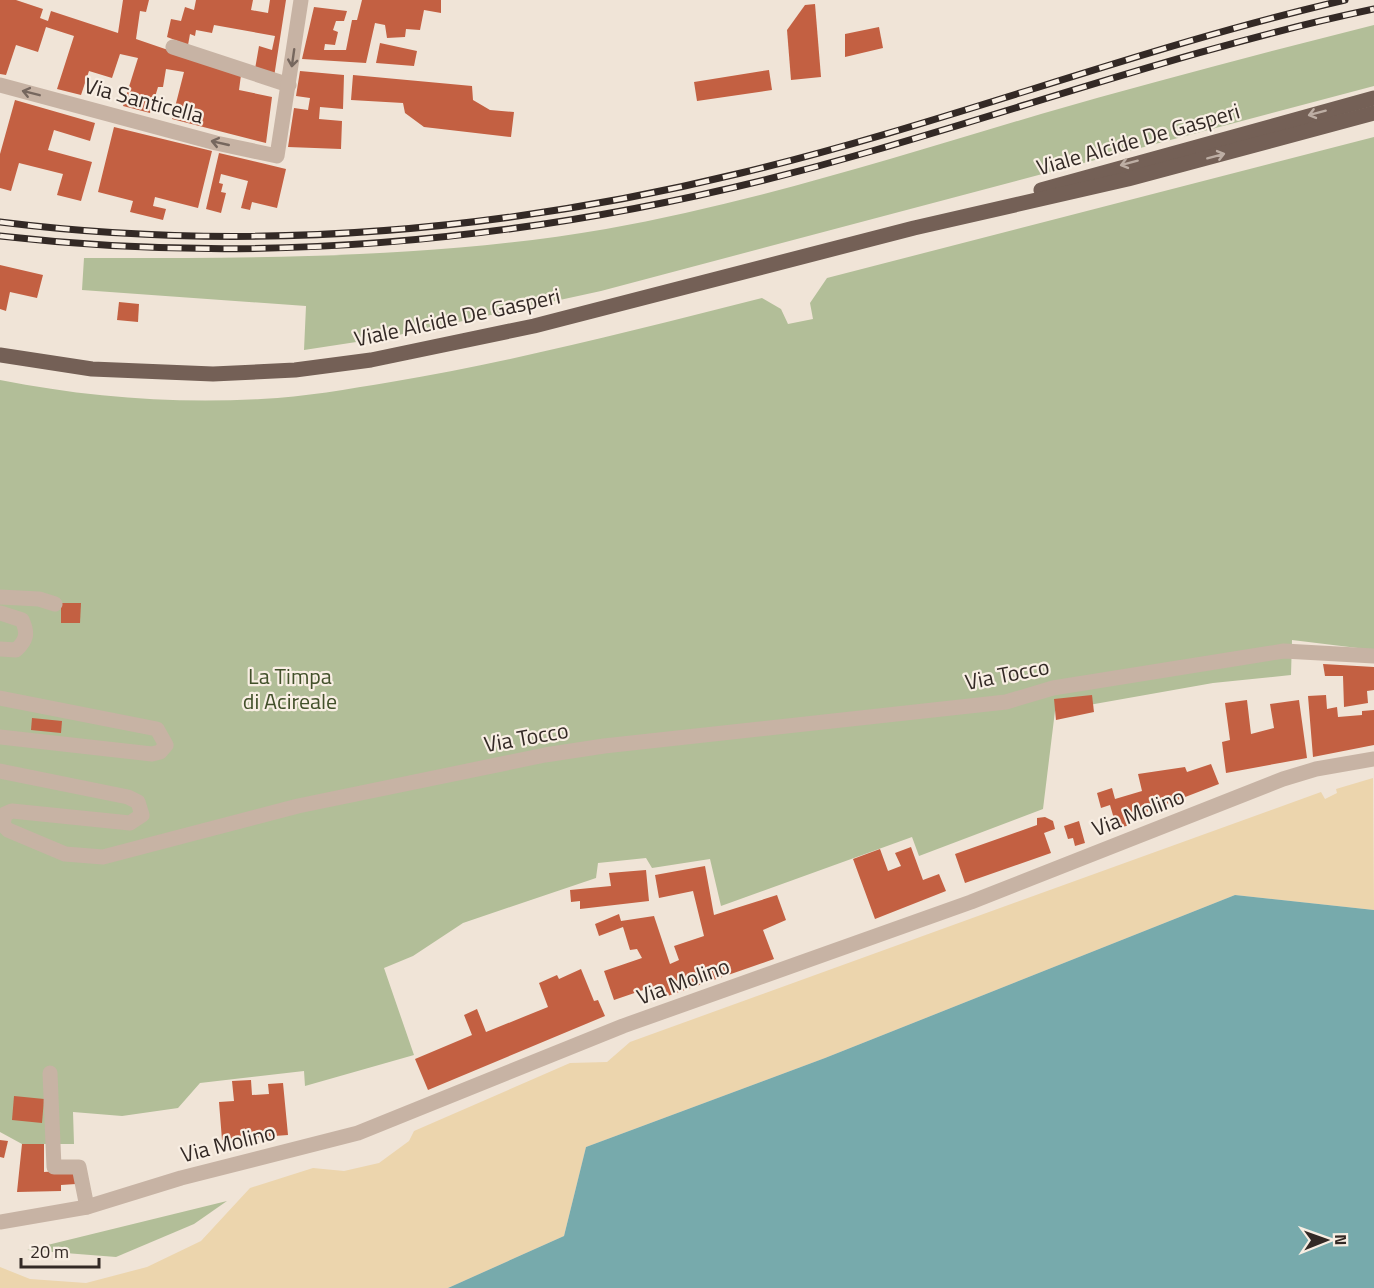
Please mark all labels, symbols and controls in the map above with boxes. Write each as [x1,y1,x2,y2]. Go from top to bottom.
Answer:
one-way arrow [287,48,298,67]
street label: Via Santicella [80,68,208,132]
one-way arrow [22,87,41,98]
street label: Viale Alcide De Gasperi [1032,94,1244,184]
one-way arrow [1308,108,1327,119]
one-way arrow [211,137,230,149]
one-way arrow [1206,149,1225,161]
one-way arrow [1120,158,1139,170]
street label: Viale Alcide De Gasperi [351,279,563,355]
street label: Via Tocco [962,649,1052,699]
park label: La Timpa di Acireale [243,659,337,718]
street label: Via Tocco [481,713,571,761]
street label: Via Molino [1087,779,1189,845]
street label: Via Molino [632,948,734,1014]
street label: Via Molino [177,1115,279,1171]
north arrow [1296,1210,1356,1270]
scale bar [21,1231,99,1269]
text: N [1329,1234,1353,1245]
text: 20 m [30,1238,69,1265]

